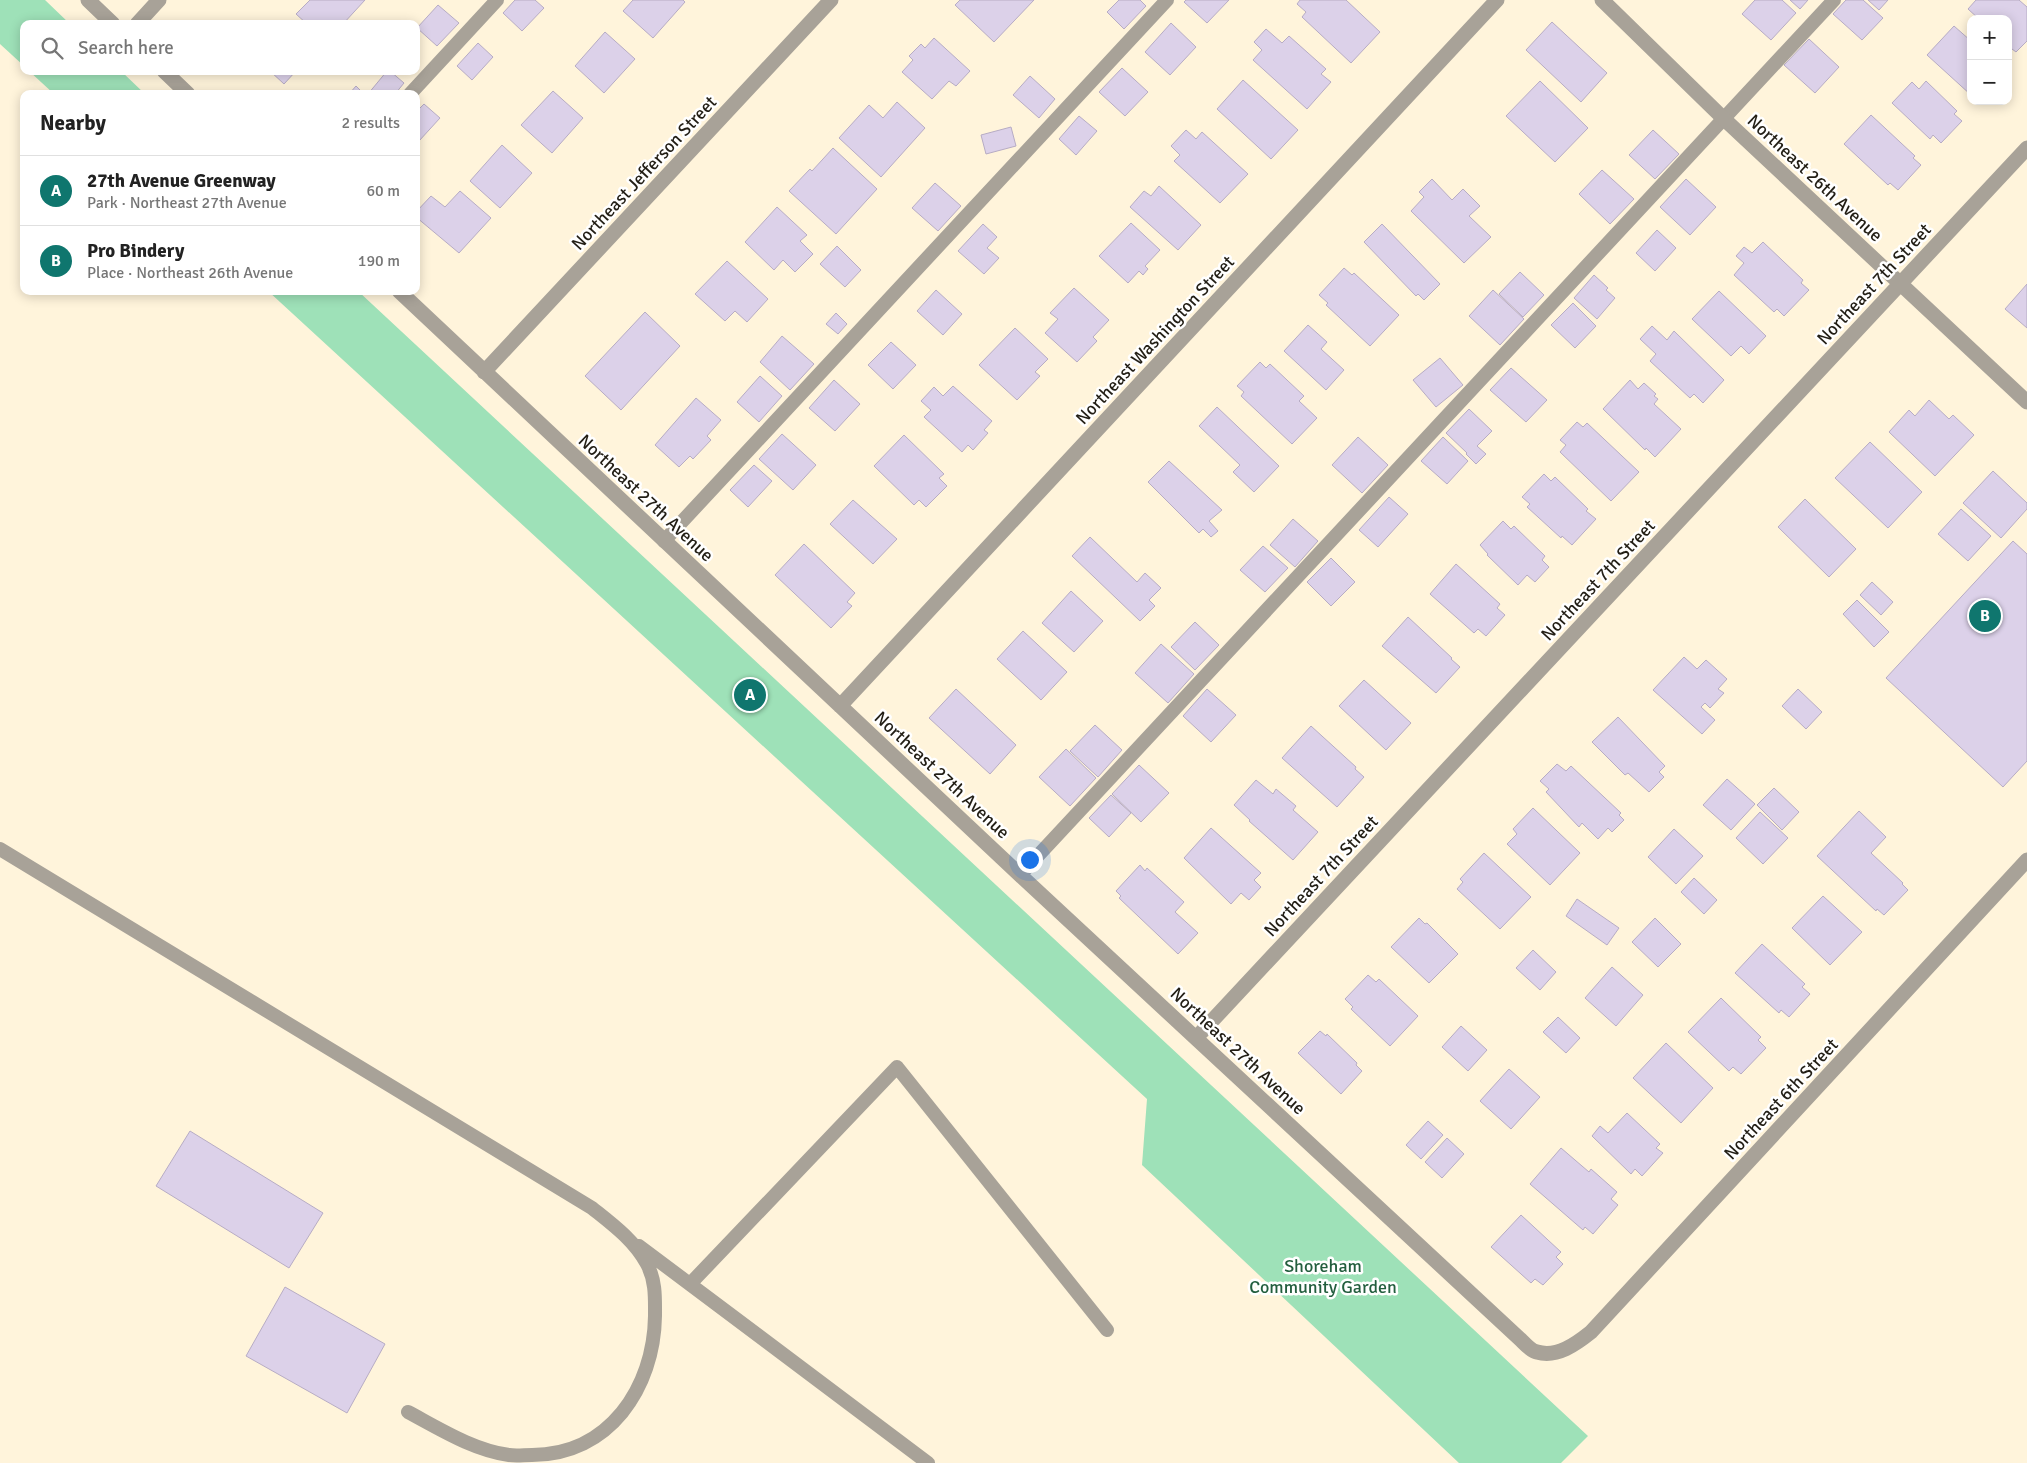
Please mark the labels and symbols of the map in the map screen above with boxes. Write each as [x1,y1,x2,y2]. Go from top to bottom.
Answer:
street label: Northeast Jefferson Street [567,91,721,255]
street label: Northeast 26th Avenue [1743,110,1887,246]
street label: Northeast 7th Street [1812,219,1936,349]
street label: Northeast Washington Street [1071,251,1239,429]
street label: Northeast 27th Avenue [574,430,718,566]
street label: Northeast 7th Street [1536,515,1660,645]
pin: B [1969,597,2001,635]
pin: A [734,676,766,714]
street label: Northeast 27th Avenue [870,707,1014,843]
street label: Northeast 7th Street [1259,811,1383,941]
your location [1017,847,1043,873]
street label: Northeast 27th Avenue [1166,983,1310,1119]
street label: Northeast 6th Street [1719,1034,1843,1164]
park label: Shoreham Community Garden [1249,1255,1397,1298]

